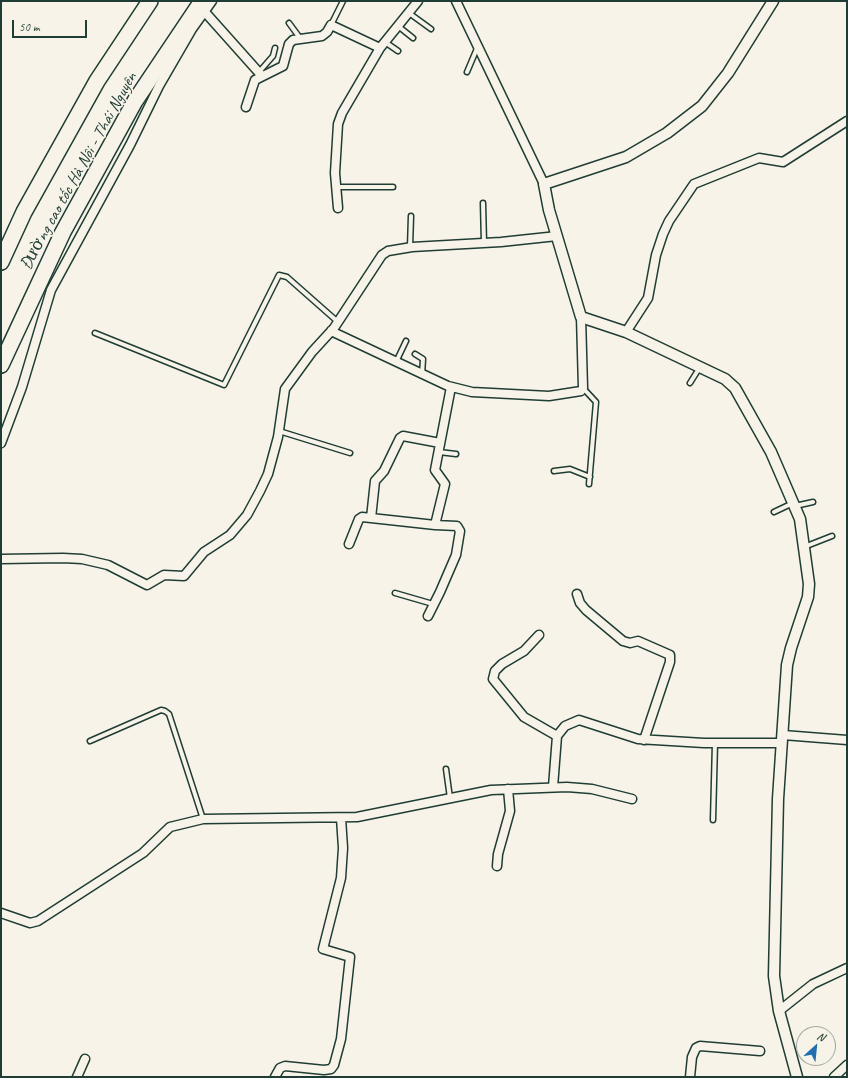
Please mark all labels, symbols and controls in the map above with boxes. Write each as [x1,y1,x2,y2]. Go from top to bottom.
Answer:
scale bar [14,12,89,38]
text: 50 m [19,19,39,35]
street label: Đường cao tốc Hà Nội - Thái Nguyên [16,69,142,273]
north arrow [796,1026,836,1066]
text: N [815,1028,827,1044]

